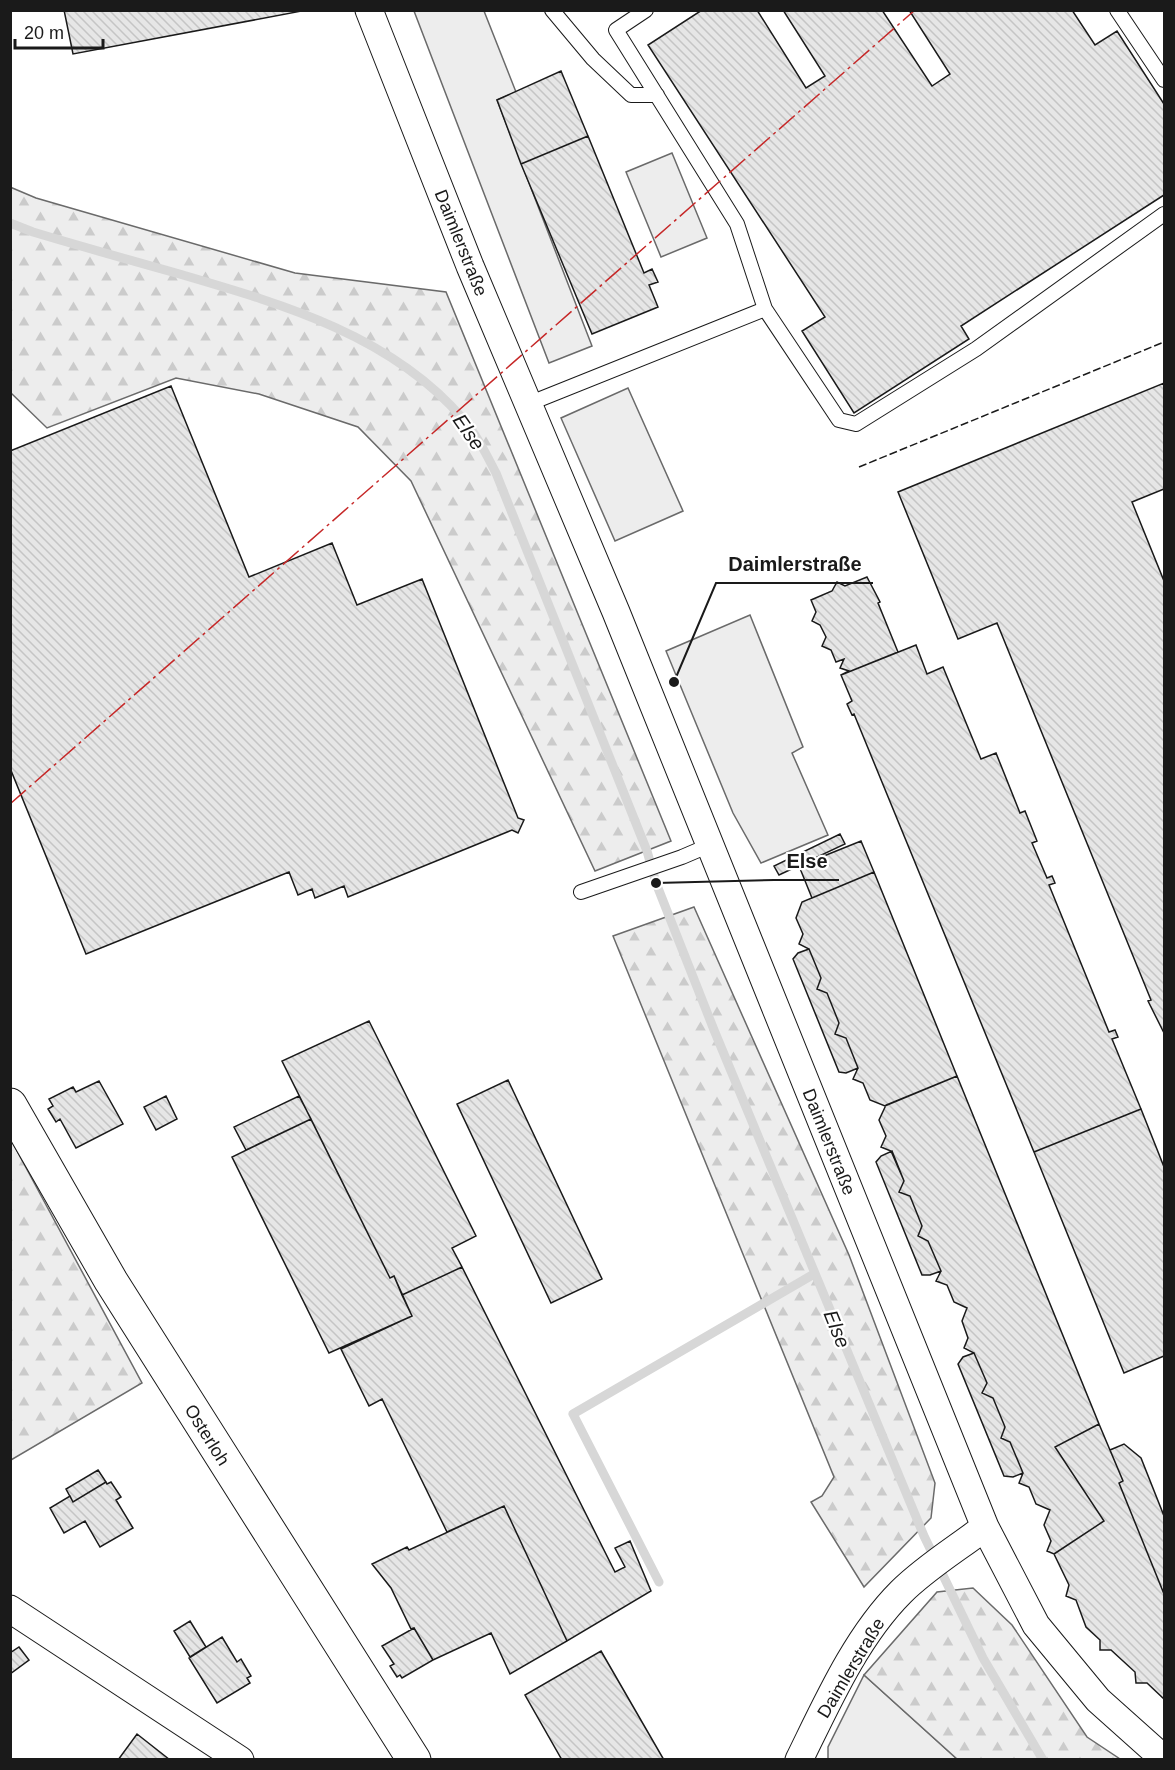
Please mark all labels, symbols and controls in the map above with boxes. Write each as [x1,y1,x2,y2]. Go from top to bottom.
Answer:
scale bar [15,12,104,50]
text: 20 m [24,23,64,43]
street label: Daimlerstraße [431,187,491,299]
water label: Else [449,410,489,454]
callout: Daimlerstraße [716,545,873,583]
text: Daimlerstraße [728,553,862,575]
callout: Else [774,842,839,880]
text: Else [786,850,828,872]
street label: Daimlerstraße [799,1086,859,1198]
water label: Else [820,1307,854,1351]
street label: Osterloh [180,1401,234,1469]
street label: Daimlerstraße [813,1614,889,1722]

